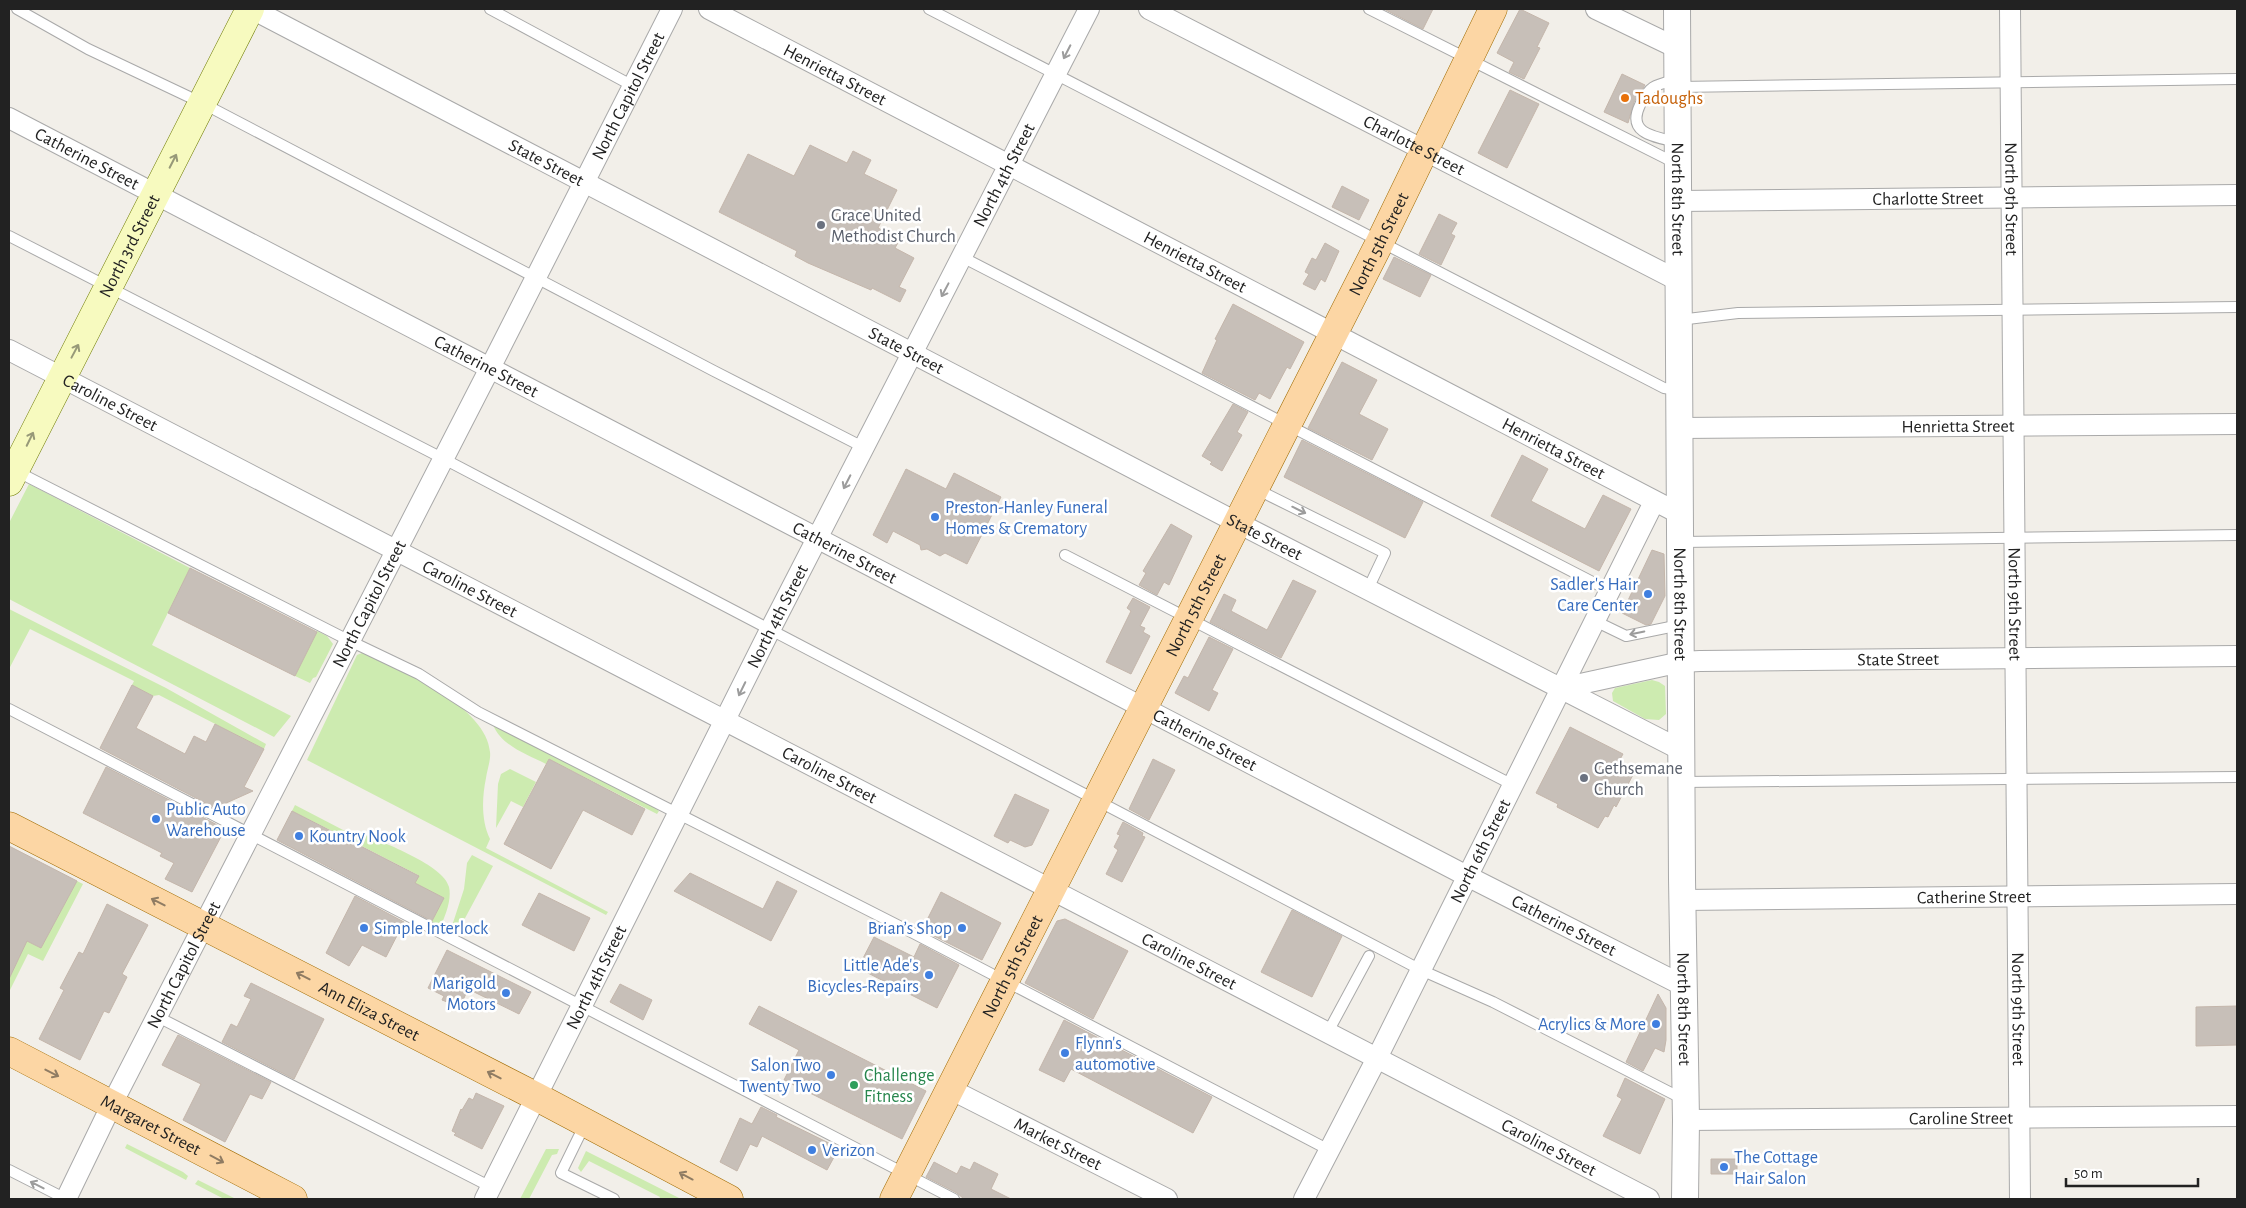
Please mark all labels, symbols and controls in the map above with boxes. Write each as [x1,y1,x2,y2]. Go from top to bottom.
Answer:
street label: North Capitol Street [589,30,669,163]
street label: Henrietta Street [780,41,889,110]
one-way arrow [1062,44,1071,59]
place label: Tadoughs [1635,90,1703,108]
marker: Tadoughs [1619,92,1631,104]
street label: Charlotte Street [1360,113,1467,179]
street label: North 4th Street [971,120,1039,230]
street label: Catherine Street [32,125,142,194]
street label: State Street [506,136,587,190]
street label: North 8th Street [1668,142,1686,256]
street label: North 9th Street [2001,142,2020,256]
one-way arrow [168,153,178,168]
street label: North 5th Street [1346,190,1413,299]
street label: Charlotte Street [1872,190,1984,209]
street label: North 3rd Street [97,192,164,301]
place label: Grace United Methodist Church [831,207,956,246]
marker: Grace United Methodist Church [815,219,827,231]
street label: Henrietta Street [1140,229,1249,297]
one-way arrow [940,283,950,298]
street label: State Street [866,324,947,378]
street label: Catherine Street [431,333,541,402]
one-way arrow [70,344,80,359]
street label: Caroline Street [59,371,160,435]
street label: Henrietta Street [1499,415,1608,483]
street label: Henrietta Street [1901,418,2015,436]
one-way arrow [26,431,36,446]
one-way arrow [842,474,851,489]
place label: Preston-Hanley Funeral Homes & Crematory [945,499,1108,538]
one-way arrow [1291,506,1306,515]
marker: Preston-Hanley Funeral Homes & Crematory [929,511,941,523]
street label: State Street [1224,511,1305,564]
street label: Catherine Street [789,519,899,588]
street label: North Capitol Street [330,538,410,671]
street label: North 8th Street [1670,547,1689,661]
street label: North 9th Street [2005,547,2023,661]
street label: North 5th Street [1163,551,1230,660]
street label: Caroline Street [419,558,520,621]
street label: North 4th Street [744,562,812,671]
place label: Sadler's Hair Care Center [1550,576,1638,615]
marker: Sadler's Hair Care Center [1642,588,1654,600]
one-way arrow [1629,629,1645,639]
street label: State Street [1857,651,1939,670]
one-way arrow [736,681,746,696]
street label: Catherine Street [1150,706,1260,775]
street label: Caroline Street [779,744,880,808]
place label: Gethsemane Church [1594,760,1683,799]
marker: Gethsemane Church [1578,772,1590,784]
street label: North 6th Street [1448,796,1514,906]
place label: Public Auto Warehouse [166,801,246,840]
marker: Public Auto Warehouse [150,813,162,825]
place label: Kountry Nook [309,828,407,846]
marker: Kountry Nook [293,830,305,842]
street label: Catherine Street [1917,888,2032,907]
street label: Catherine Street [1508,892,1619,960]
one-way arrow [151,897,166,906]
street label: North Capitol Street [144,899,224,1032]
street label: North 5th Street [980,912,1047,1021]
place label: Simple Interlock [374,920,489,938]
place label: Brian’s Shop [868,920,952,938]
marker: Simple Interlock [358,922,370,934]
marker: Brian’s Shop [956,922,968,934]
street label: North 4th Street [563,923,631,1033]
street label: Caroline Street [1138,930,1239,994]
street label: North 8th Street [1673,952,1693,1066]
street label: North 9th Street [2008,952,2027,1066]
place label: Little Ade's Bicycles-Repairs [807,957,919,996]
marker: Little Ade's Bicycles-Repairs [923,969,935,981]
one-way arrow [295,971,310,981]
place label: Marigold Motors [432,975,496,1014]
street label: Ann Eliza Street [316,979,422,1045]
marker: Marigold Motors [500,987,512,999]
place label: Acrylics & More [1538,1016,1646,1034]
marker: Acrylics & More [1650,1018,1662,1030]
place label: Flynn's automotive [1075,1035,1156,1074]
marker: Flynn's automotive [1059,1047,1071,1059]
place label: Salon Two Twenty Two [739,1057,821,1096]
place label: Challenge Fitness [864,1067,935,1106]
one-way arrow [44,1069,59,1078]
marker: Salon Two Twenty Two [825,1069,837,1081]
one-way arrow [486,1070,501,1080]
marker: Challenge Fitness [848,1079,860,1091]
street label: Margaret Street [98,1092,204,1159]
street label: Caroline Street [1909,1110,2013,1128]
street label: Market Street [1011,1115,1104,1174]
street label: Caroline Street [1498,1116,1599,1180]
place label: Verizon [822,1142,875,1160]
marker: Verizon [806,1144,818,1156]
place label: The Cottage Hair Salon [1734,1149,1818,1188]
one-way arrow [209,1155,224,1165]
scale bar [2066,1156,2198,1188]
marker: The Cottage Hair Salon [1718,1161,1730,1173]
text: 50 m [2074,1166,2103,1181]
one-way arrow [679,1171,694,1180]
one-way arrow [30,1180,45,1190]

